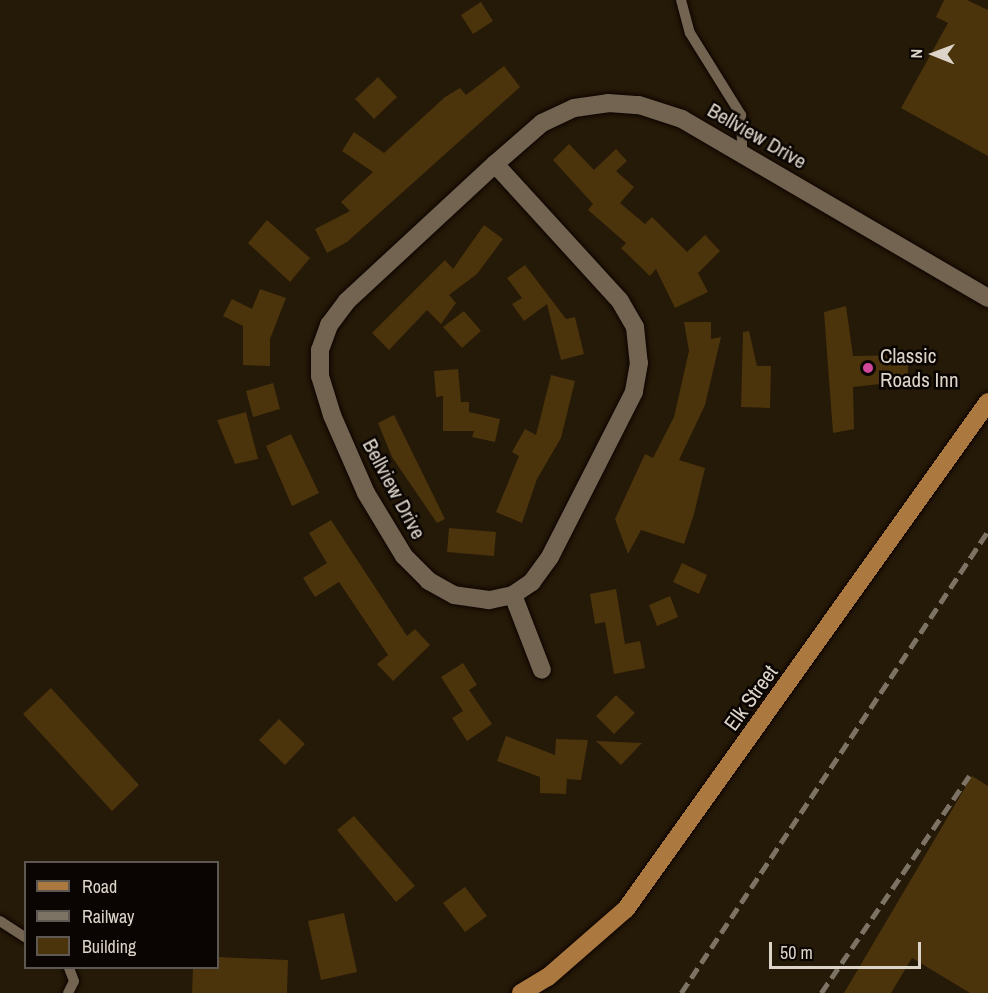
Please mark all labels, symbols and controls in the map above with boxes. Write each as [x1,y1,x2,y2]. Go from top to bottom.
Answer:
north arrow [904,24,964,84]
text: N [905,49,927,59]
street label: Bellview Drive [703,98,811,174]
place label: Classic Roads Inn [880,343,958,393]
marker: Classic Roads Inn [861,361,875,375]
street label: Bellview Drive [357,435,431,543]
street label: Elk Street [719,660,783,736]
legend [24,861,219,969]
text: Road [82,874,117,899]
text: Railway [82,904,135,929]
scale bar [772,930,924,968]
text: Building [82,934,136,959]
text: 50 m [780,940,813,965]

